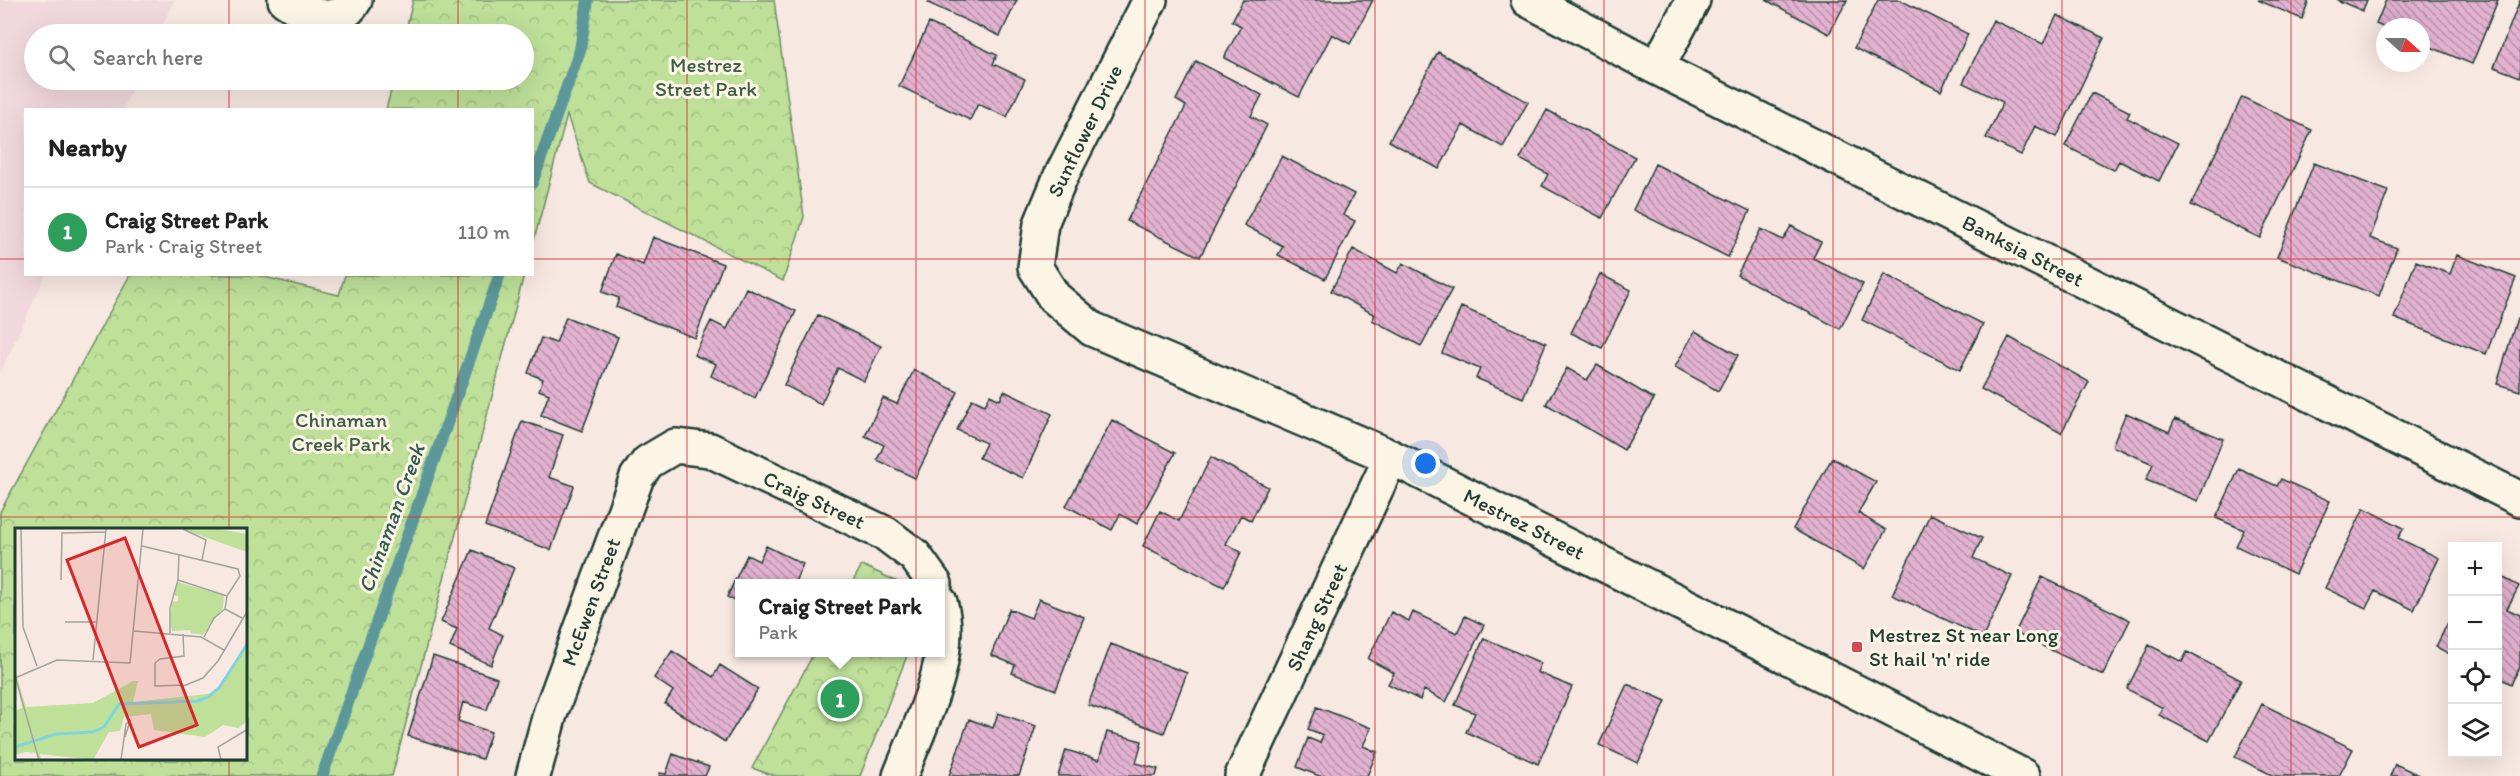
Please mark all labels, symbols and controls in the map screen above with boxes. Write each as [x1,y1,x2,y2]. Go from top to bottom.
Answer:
north arrow [2376,18,2430,72]
search box [24,24,534,90]
icon: search [45,41,78,74]
text: Search here [93,44,203,71]
park label: Mestrez Street Park [655,52,757,101]
street label: Sunflower Drive [1042,60,1127,201]
text: Nearby [48,131,127,163]
text: Craig Street Park [105,207,268,234]
street label: Banksia Street [1958,209,2088,292]
text: 1 [63,220,72,244]
text: 110 m [458,220,510,244]
text: Park · Craig Street [105,234,262,258]
park label: Chinaman Creek Park [291,407,391,456]
water label: Chinaman Creek [352,439,431,596]
your location [1411,449,1440,478]
street label: Craig Street [759,465,869,534]
street label: Mestrez Street [1460,482,1589,565]
inset map [15,528,248,761]
street label: McEwen Street [556,534,625,669]
map controls [2448,542,2502,758]
button: + [2448,542,2502,596]
street label: Shang Street [1281,559,1352,675]
popup [735,579,945,657]
text: Craig Street Park [758,593,922,620]
button: − [2448,596,2502,650]
text: Park [758,620,798,644]
place label: Mestrez St near Long St hail 'n' ride [1869,622,2059,671]
marker: Mestrez St near Long St hail 'n' ride [1850,640,1864,654]
button: locate [2448,650,2502,704]
pin: 1 [820,676,860,722]
button: layers [2448,704,2502,758]

